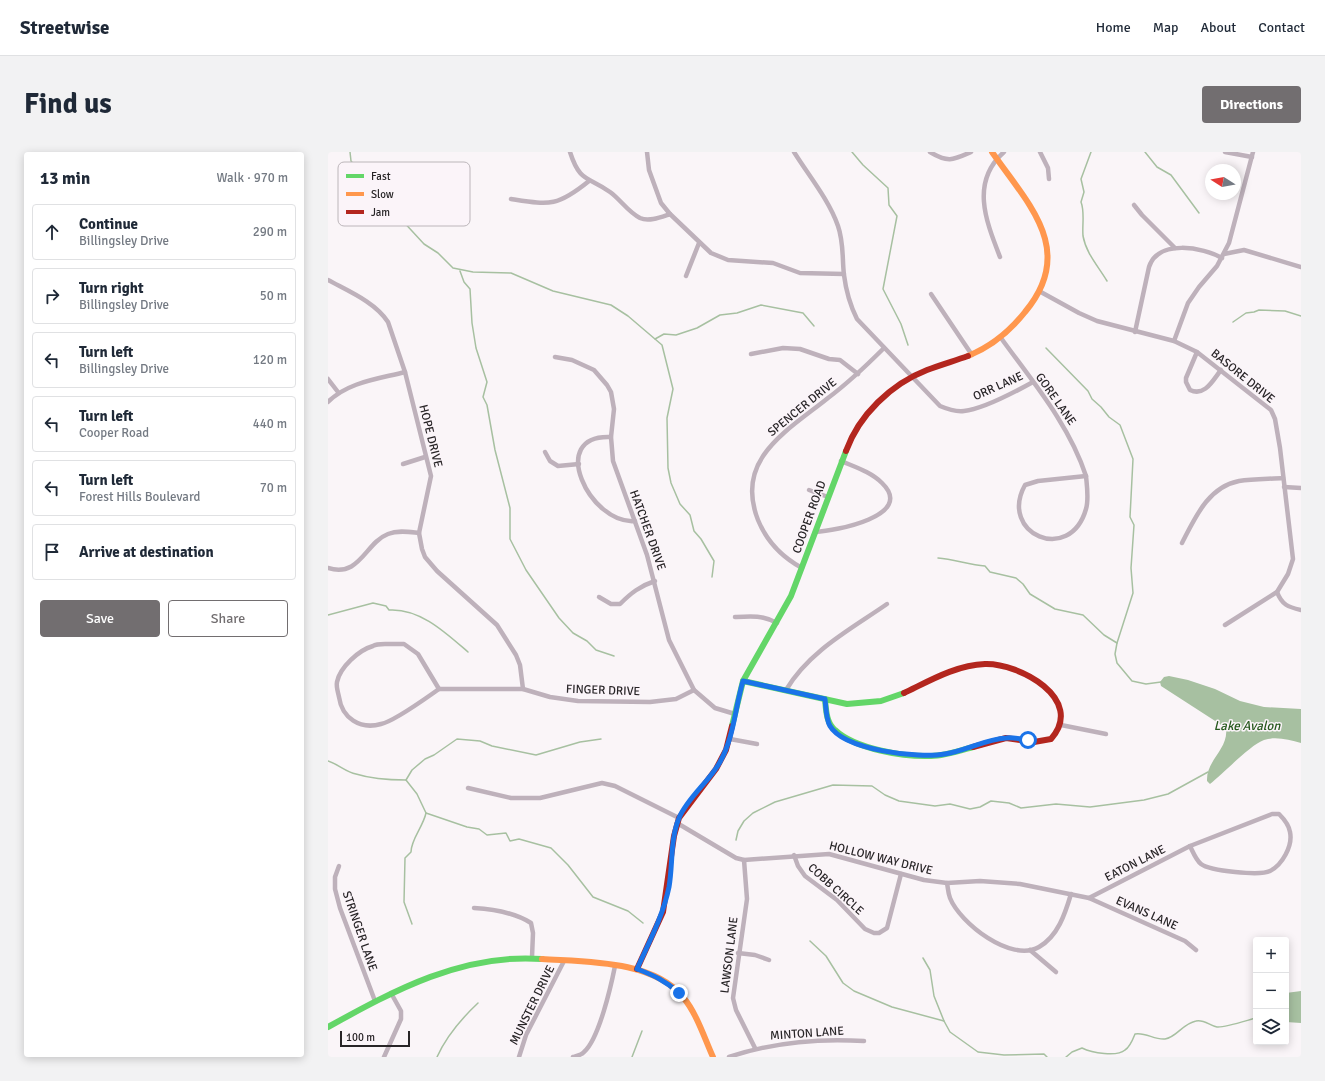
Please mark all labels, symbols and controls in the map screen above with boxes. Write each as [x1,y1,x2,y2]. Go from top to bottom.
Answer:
text: Streetwise [20,16,110,40]
text: Home [1096,19,1131,36]
text: Map [1153,19,1178,36]
text: About [1200,19,1236,36]
text: Contact [1258,19,1305,36]
button: Directions [1202,86,1301,123]
text: Find us [24,87,112,121]
legend [338,162,470,226]
north arrow [1205,164,1241,200]
text: 13 min [40,168,90,189]
text: Walk · 970 m [217,170,288,186]
text: Fast [371,170,391,183]
text: Slow [371,188,394,201]
text: Jam [371,206,390,219]
text: Continue [79,215,138,233]
icon: ahead [41,221,63,243]
text: 290 m [253,224,287,240]
text: Billingsley Drive [79,233,169,249]
text: Turn right [79,279,144,297]
icon: right [41,285,63,307]
text: 50 m [260,288,287,304]
text: Billingsley Drive [79,297,169,313]
text: Turn left [79,343,133,361]
street label: BASORE DRIVE [1208,346,1278,407]
icon: left [41,349,63,371]
text: 120 m [253,352,287,368]
text: Billingsley Drive [79,361,169,377]
street label: ORR LANE [971,369,1026,404]
street label: GORE LANE [1032,370,1079,429]
street label: SPENCER DRIVE [765,375,840,440]
street label: HOPE DRIVE [415,403,446,469]
text: Turn left [79,407,133,425]
icon: left [41,413,63,435]
text: 440 m [253,416,287,432]
text: Cooper Road [79,425,149,441]
text: Turn left [79,471,133,489]
icon: left [41,477,63,499]
street label: COOPER ROAD [789,479,830,556]
text: 70 m [260,480,287,496]
street label: HATCHER DRIVE [626,488,669,573]
text: Forest Hills Boulevard [79,489,200,505]
icon: arrive [41,541,63,563]
text: Arrive at destination [79,543,214,561]
button: Save [40,600,160,637]
button: Share [168,600,288,637]
street label: FINGER DRIVE [566,682,641,699]
water label: Lake Avalon [1214,718,1281,734]
route start [1019,731,1037,749]
street label: HOLLOW WAY DRIVE [828,838,934,879]
street label: EATON LANE [1102,842,1168,885]
street label: COBB CIRCLE [805,860,867,919]
street label: STRINGER LANE [339,889,380,973]
street label: EVANS LANE [1113,893,1180,934]
street label: LAWSON LANE [717,916,742,994]
map controls [1253,937,1289,1045]
button: + [1253,937,1289,973]
street label: MUNSTER DRIVE [507,963,558,1048]
button: − [1253,973,1289,1009]
route end [670,984,688,1002]
button: layers [1253,1009,1289,1045]
street label: MINTON LANE [770,1023,845,1044]
scale bar [340,1029,410,1048]
text: 100 m [346,1031,375,1044]

